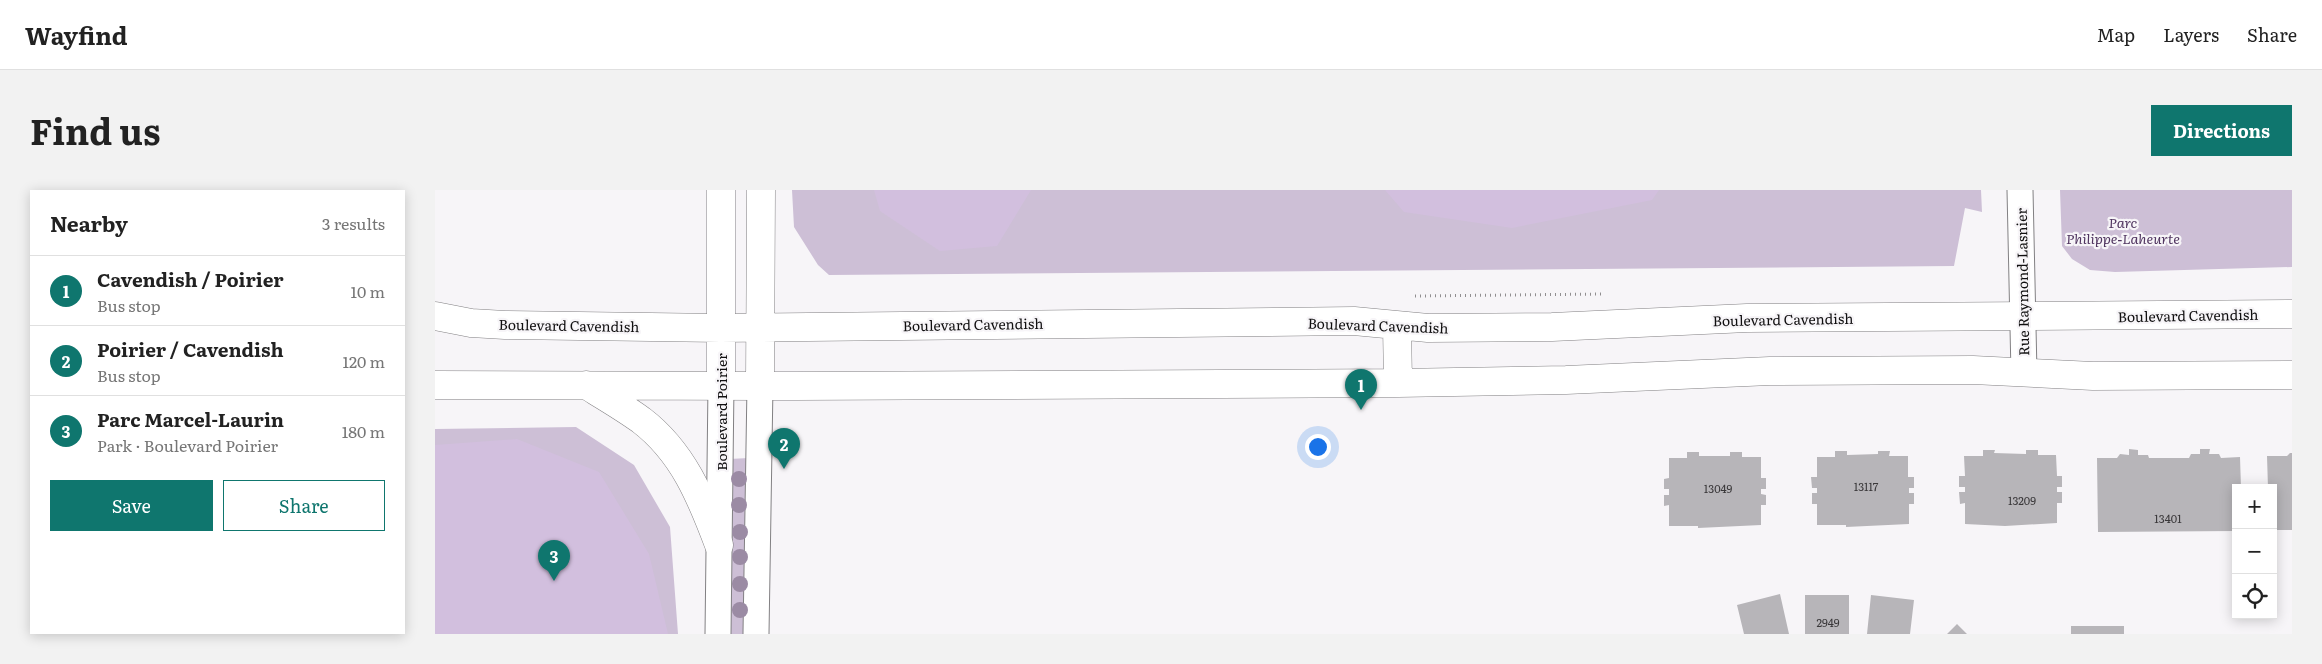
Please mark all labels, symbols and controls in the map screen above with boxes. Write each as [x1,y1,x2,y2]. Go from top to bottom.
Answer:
text: Wayfind [25,17,128,52]
text: Map [2097,21,2135,48]
text: Layers [2163,21,2219,48]
text: Share [2247,21,2297,48]
text: Find us [30,104,160,156]
button: Directions [2151,105,2292,156]
text: Nearby [50,207,128,238]
street label: Rue Raymond-Lasnier [2011,208,2033,356]
text: 3 results [322,211,385,235]
park label: Parc Philippe-Laheurte [2066,212,2180,248]
text: Cavendish / Poirier [97,265,284,293]
text: 1 [63,279,69,303]
text: 10 m [351,279,385,303]
text: Bus stop [97,293,161,317]
street label: Boulevard Cavendish [2117,304,2259,326]
street label: Boulevard Cavendish [1712,308,1854,330]
street label: Boulevard Cavendish [902,313,1044,335]
street label: Boulevard Cavendish [1307,313,1449,337]
street label: Boulevard Cavendish [498,314,640,336]
text: Poirier / Cavendish [97,335,284,363]
text: 2 [62,349,70,373]
text: 120 m [342,349,385,373]
street label: Boulevard Poirier [711,353,731,471]
text: Bus stop [97,363,161,387]
pin: 1 [1345,369,1377,410]
text: Parc Marcel-Laurin [97,405,284,433]
text: 3 [62,419,70,443]
text: 180 m [342,419,385,443]
pin: 2 [768,428,800,469]
text: Park · Boulevard Poirier [97,433,278,457]
your location [1305,434,1331,460]
house number: 13117 [1854,478,1879,494]
button: Save [50,480,213,531]
button: Share [223,480,385,531]
house number: 13049 [1704,480,1733,496]
map controls [2232,484,2277,619]
button: + [2232,484,2277,529]
house number: 13209 [2008,492,2036,508]
house number: 13401 [2154,510,2182,526]
button: − [2232,529,2277,574]
pin: 3 [538,540,570,581]
button: locate [2232,574,2277,619]
house number: 2949 [1816,614,1840,630]

